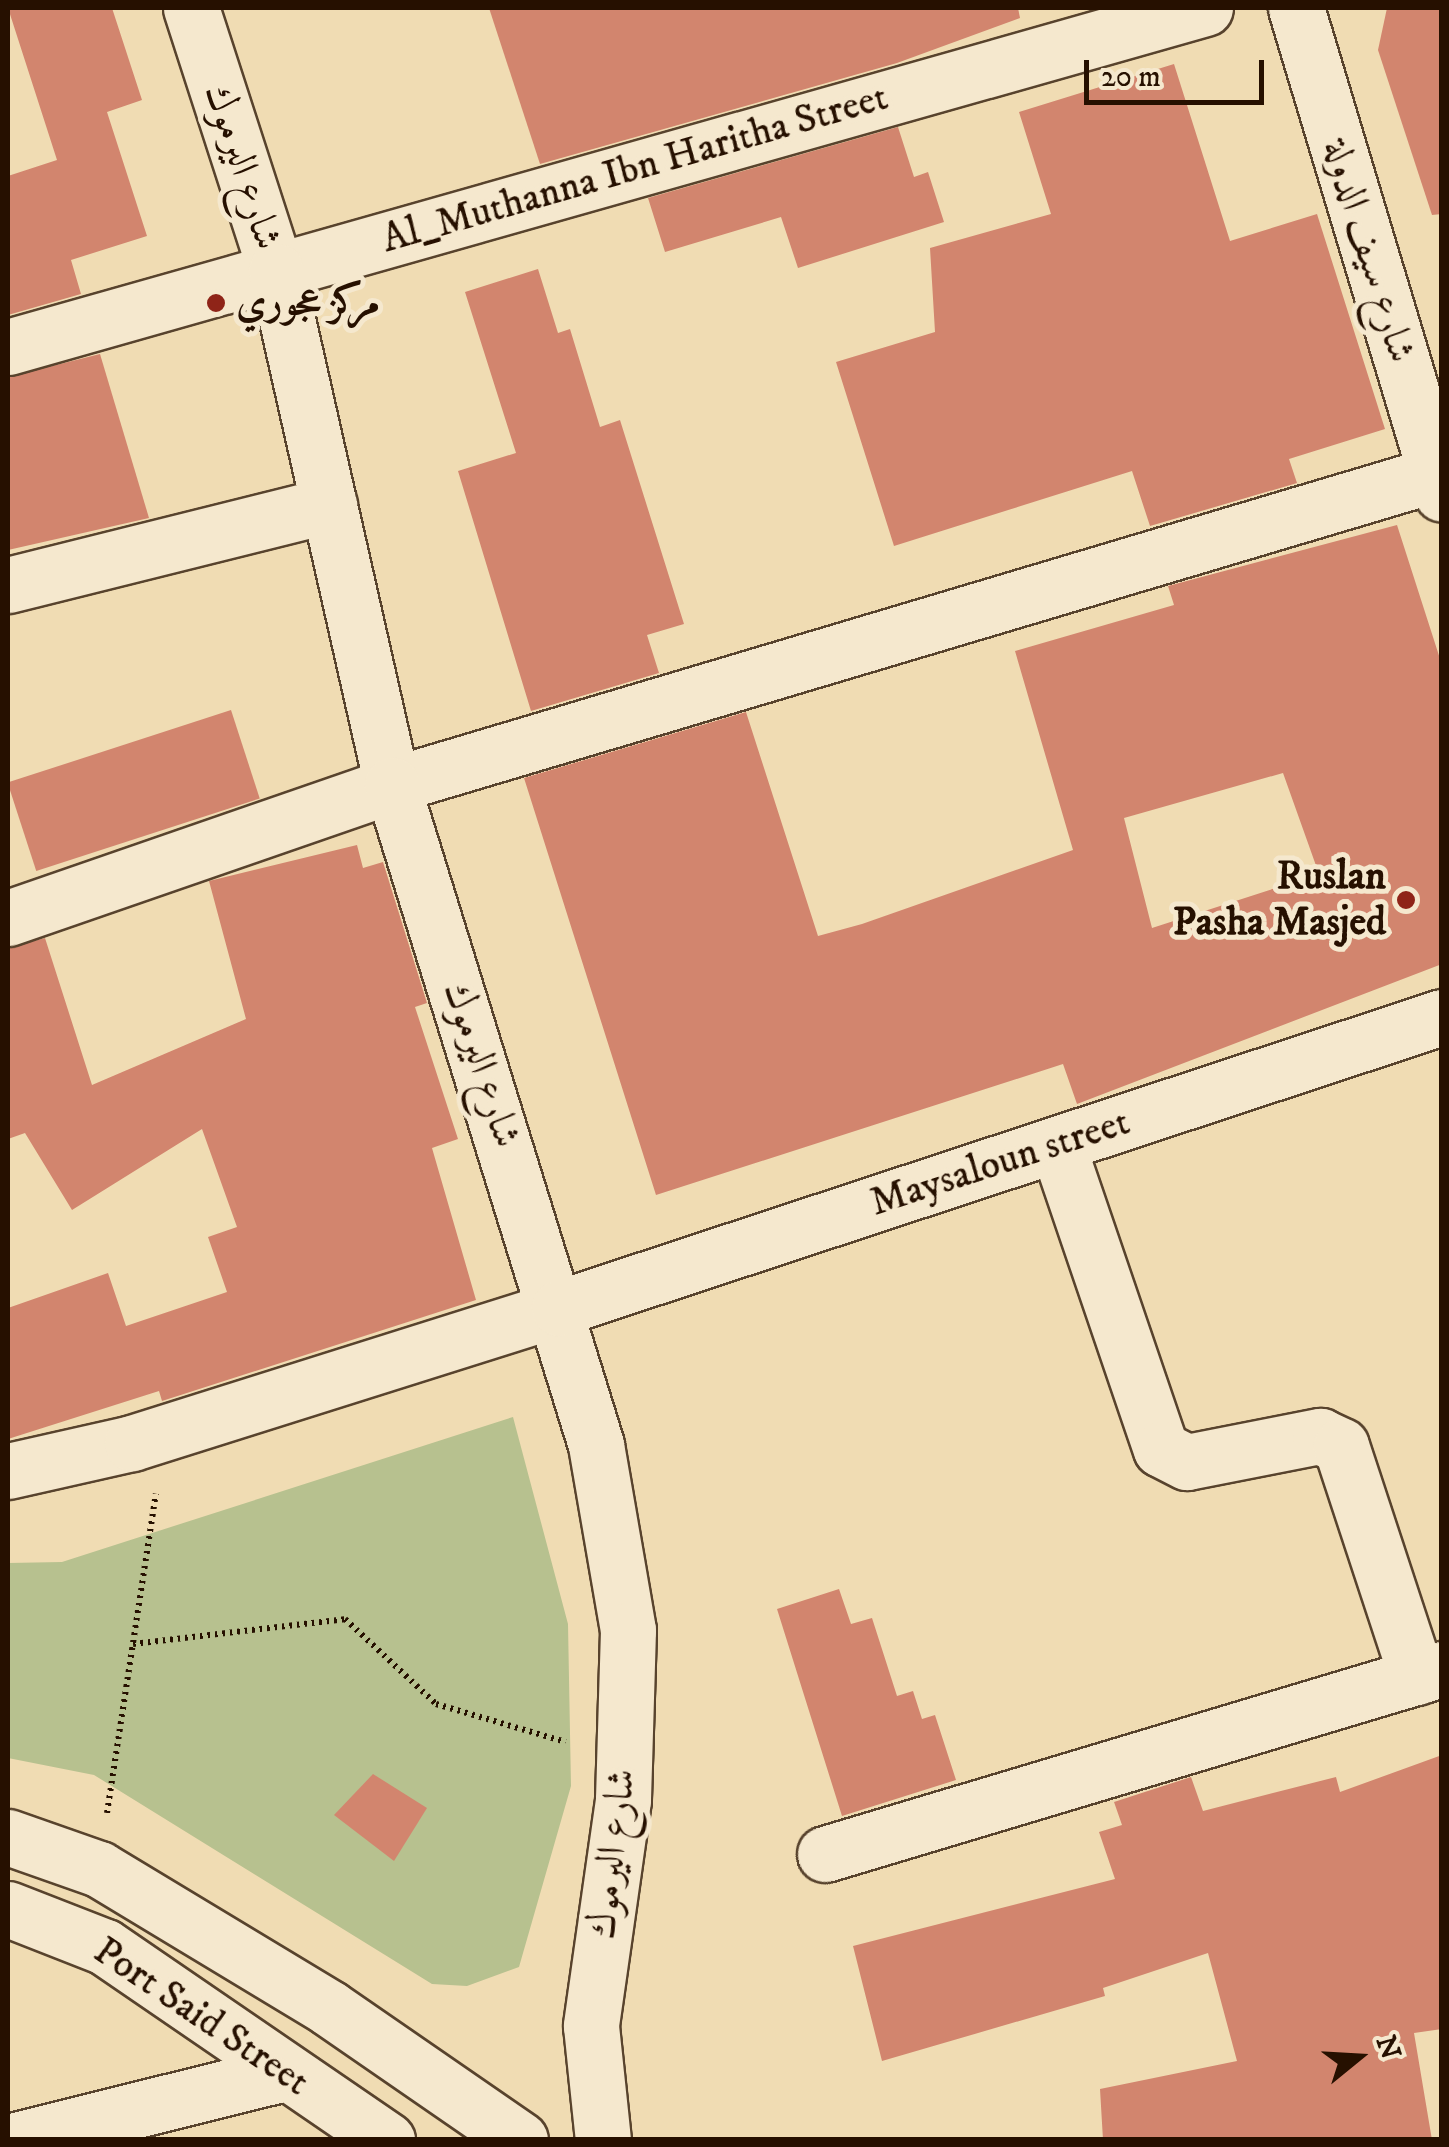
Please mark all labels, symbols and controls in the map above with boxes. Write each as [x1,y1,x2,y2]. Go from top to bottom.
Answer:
scale bar [1089,40,1269,102]
text: 20 m [1101,59,1161,96]
street label: Al_Muthanna Ibn Haritha Street [377,74,893,264]
street label: شارع اليرموك [193,78,291,256]
street label: شارع سيف الدولة [1311,134,1425,368]
place label: مركز عجوري [236,279,380,327]
marker: مركز عجوري [205,292,227,314]
place label: Ruslan Pasha Masjed [1173,853,1386,947]
marker: Ruslan Pasha Masjed [1395,889,1417,911]
street label: شارع اليرموك [432,976,530,1154]
street label: Maysaloun street [864,1098,1136,1228]
street label: شارع اليرموك [579,1766,647,1942]
street label: Port Said Street [84,1927,318,2107]
north arrow [1309,2007,1409,2107]
text: N [1368,2031,1408,2064]

